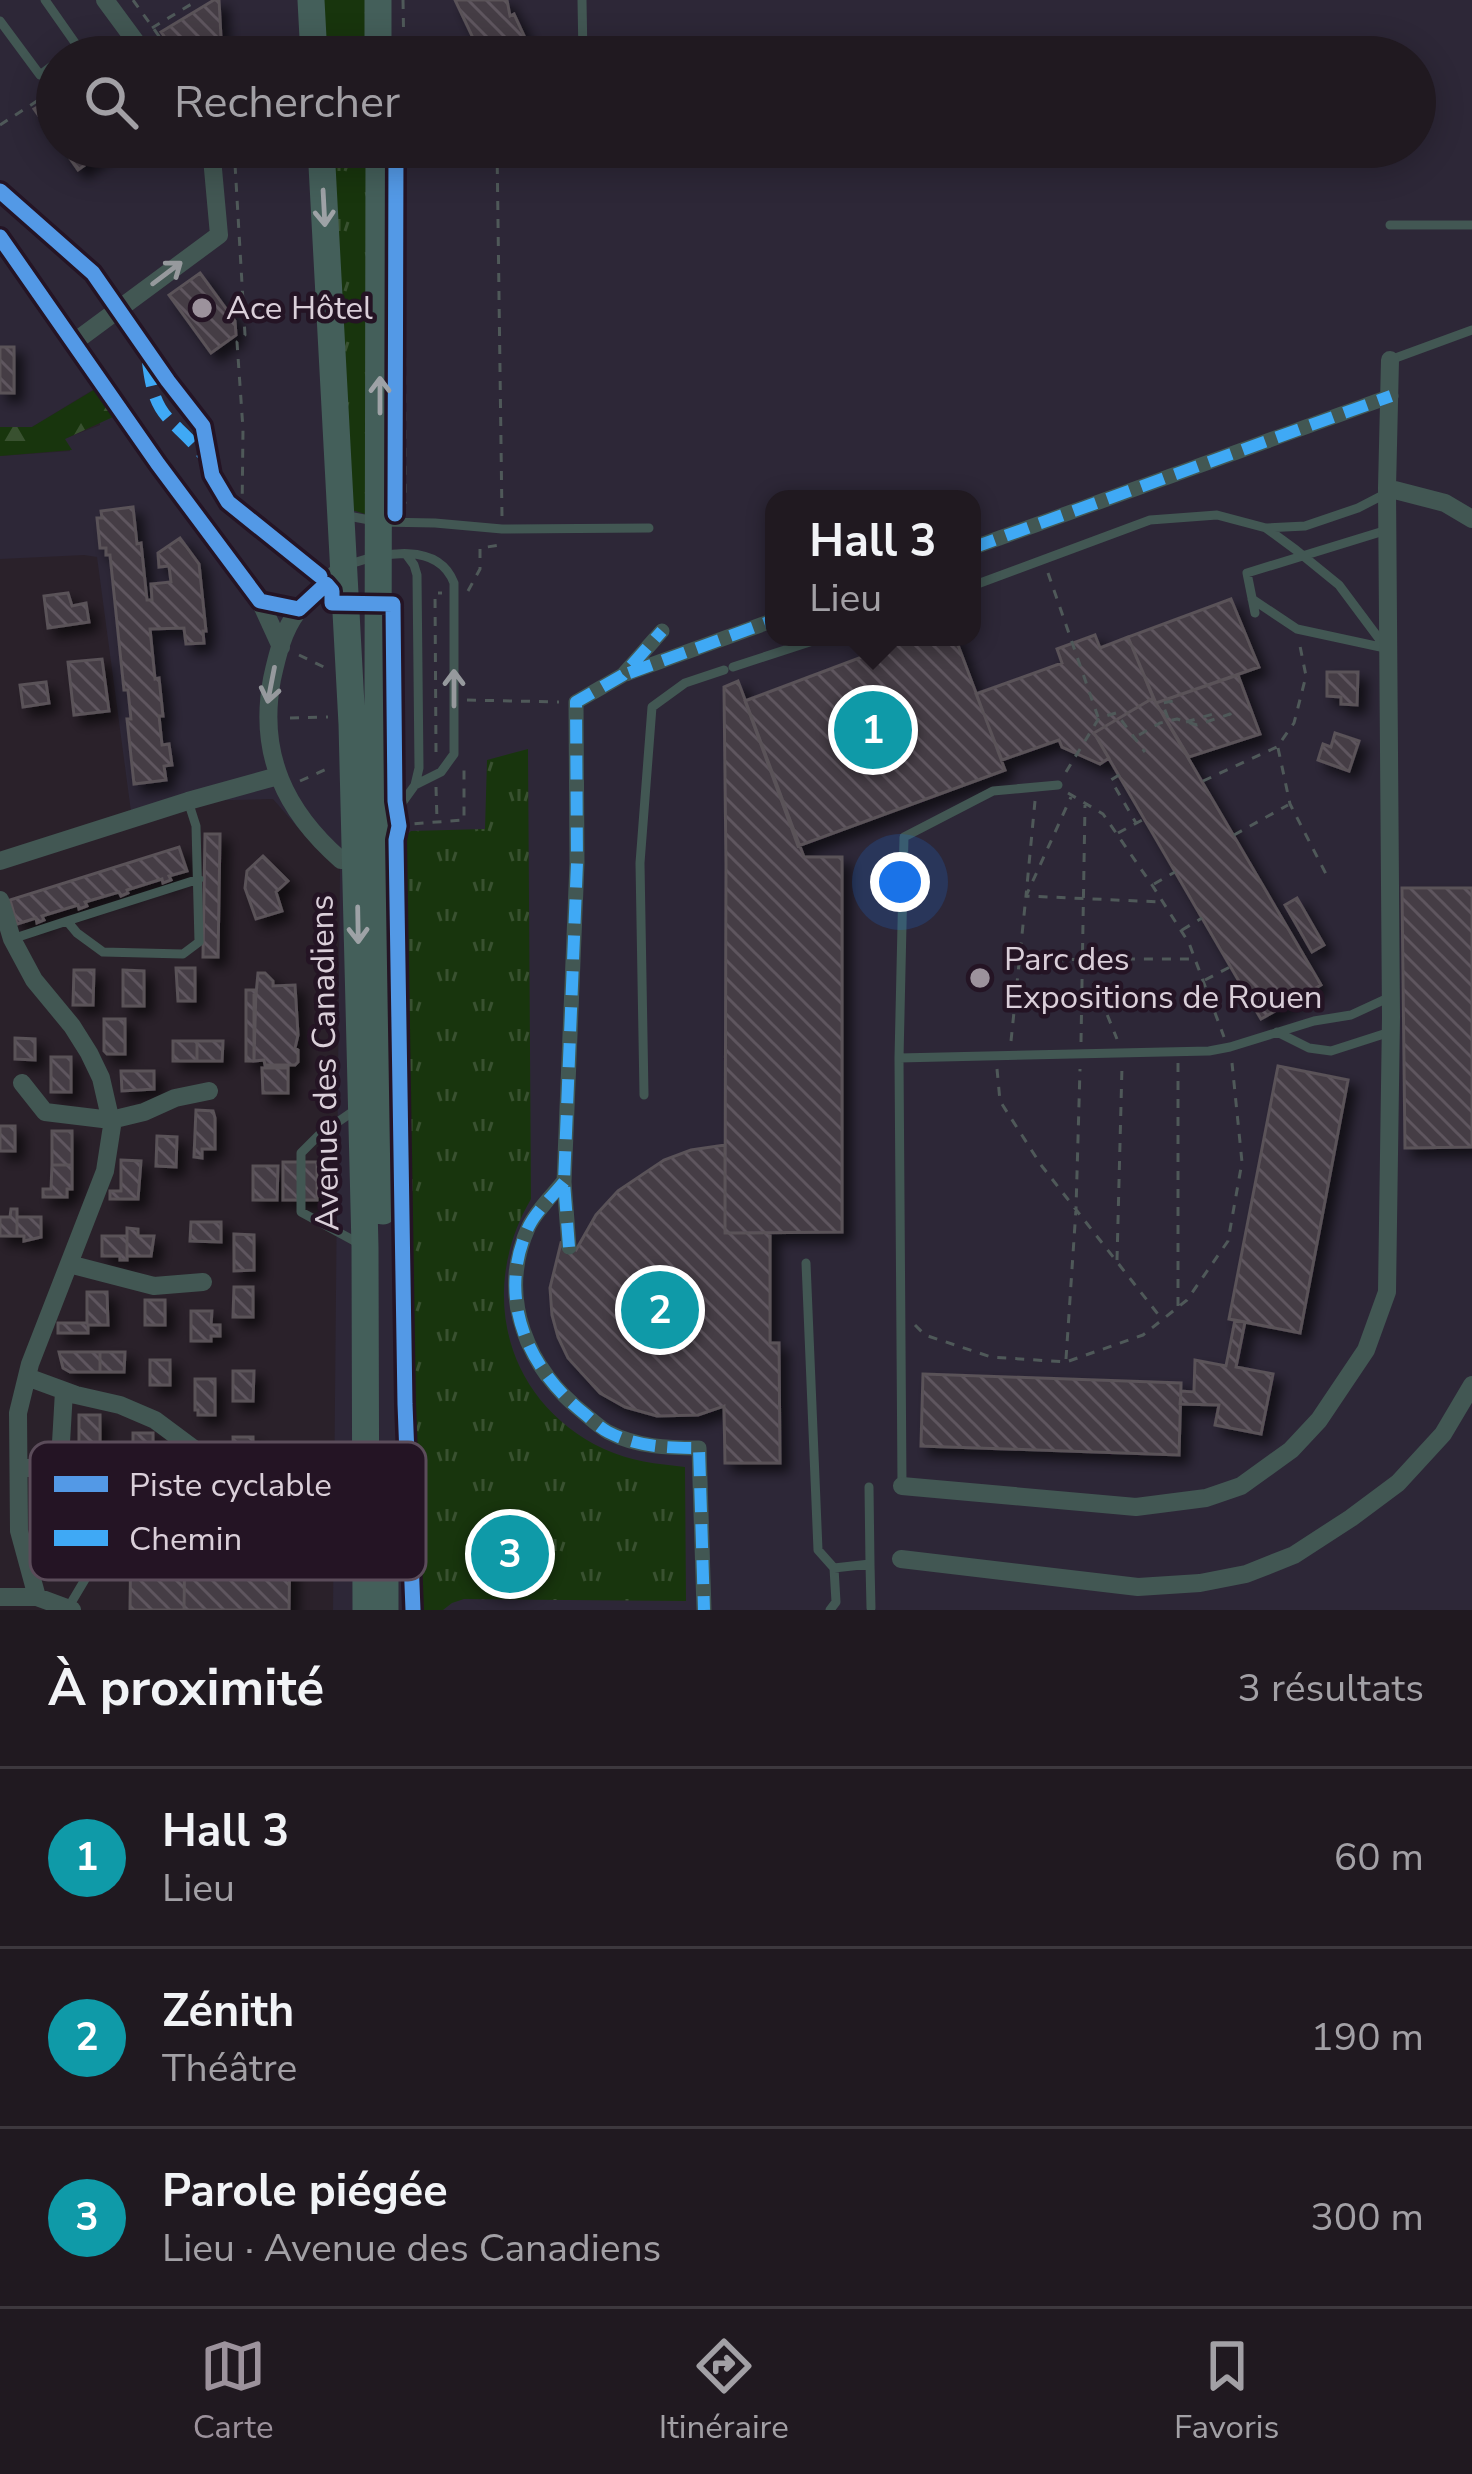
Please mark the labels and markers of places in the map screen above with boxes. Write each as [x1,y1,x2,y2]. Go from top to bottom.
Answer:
place label: Ace Hôtel [226,286,373,331]
marker: Ace Hôtel [189,295,215,321]
pin: 1 [834,685,912,775]
place label: Parc des Expositions de Rouen [1004,937,1322,1020]
marker: Parc des Expositions de Rouen [967,965,993,991]
pin: 2 [621,1265,699,1355]
pin: 3 [471,1509,549,1599]

